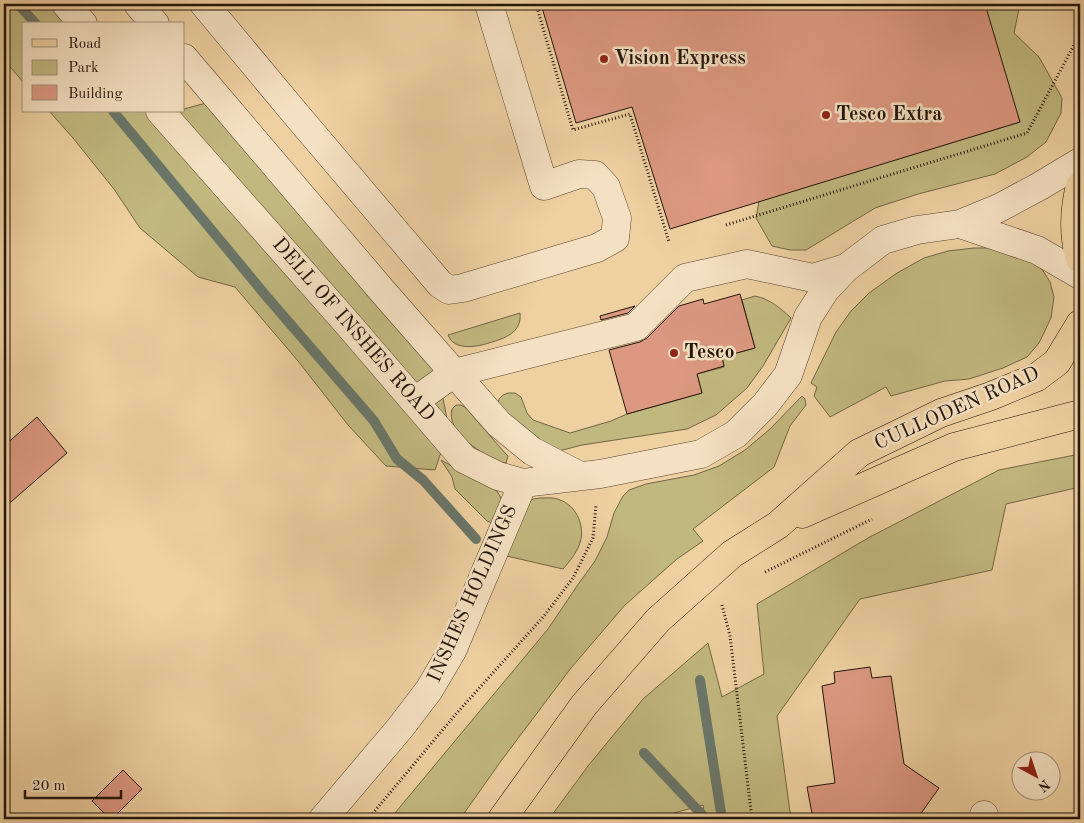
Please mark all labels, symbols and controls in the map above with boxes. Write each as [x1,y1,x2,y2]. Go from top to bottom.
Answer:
legend [22,22,185,112]
text: Road [68,37,102,52]
place label: Vision Express [614,49,746,69]
marker: Vision Express [598,53,610,65]
text: Park [68,61,99,76]
text: Building [68,87,123,102]
place label: Tesco Extra [836,105,942,125]
marker: Tesco Extra [820,109,832,121]
street label: DELL OF INSHES ROAD [268,234,438,426]
place label: Tesco [684,343,735,363]
marker: Tesco [668,347,680,359]
street label: CULLODEN ROAD [872,364,1042,454]
street label: INSHES HOLDINGS [425,502,521,686]
north arrow [1012,750,1062,800]
scale bar [25,768,121,800]
text: N [1035,776,1052,794]
text: 20 m [32,779,66,794]

